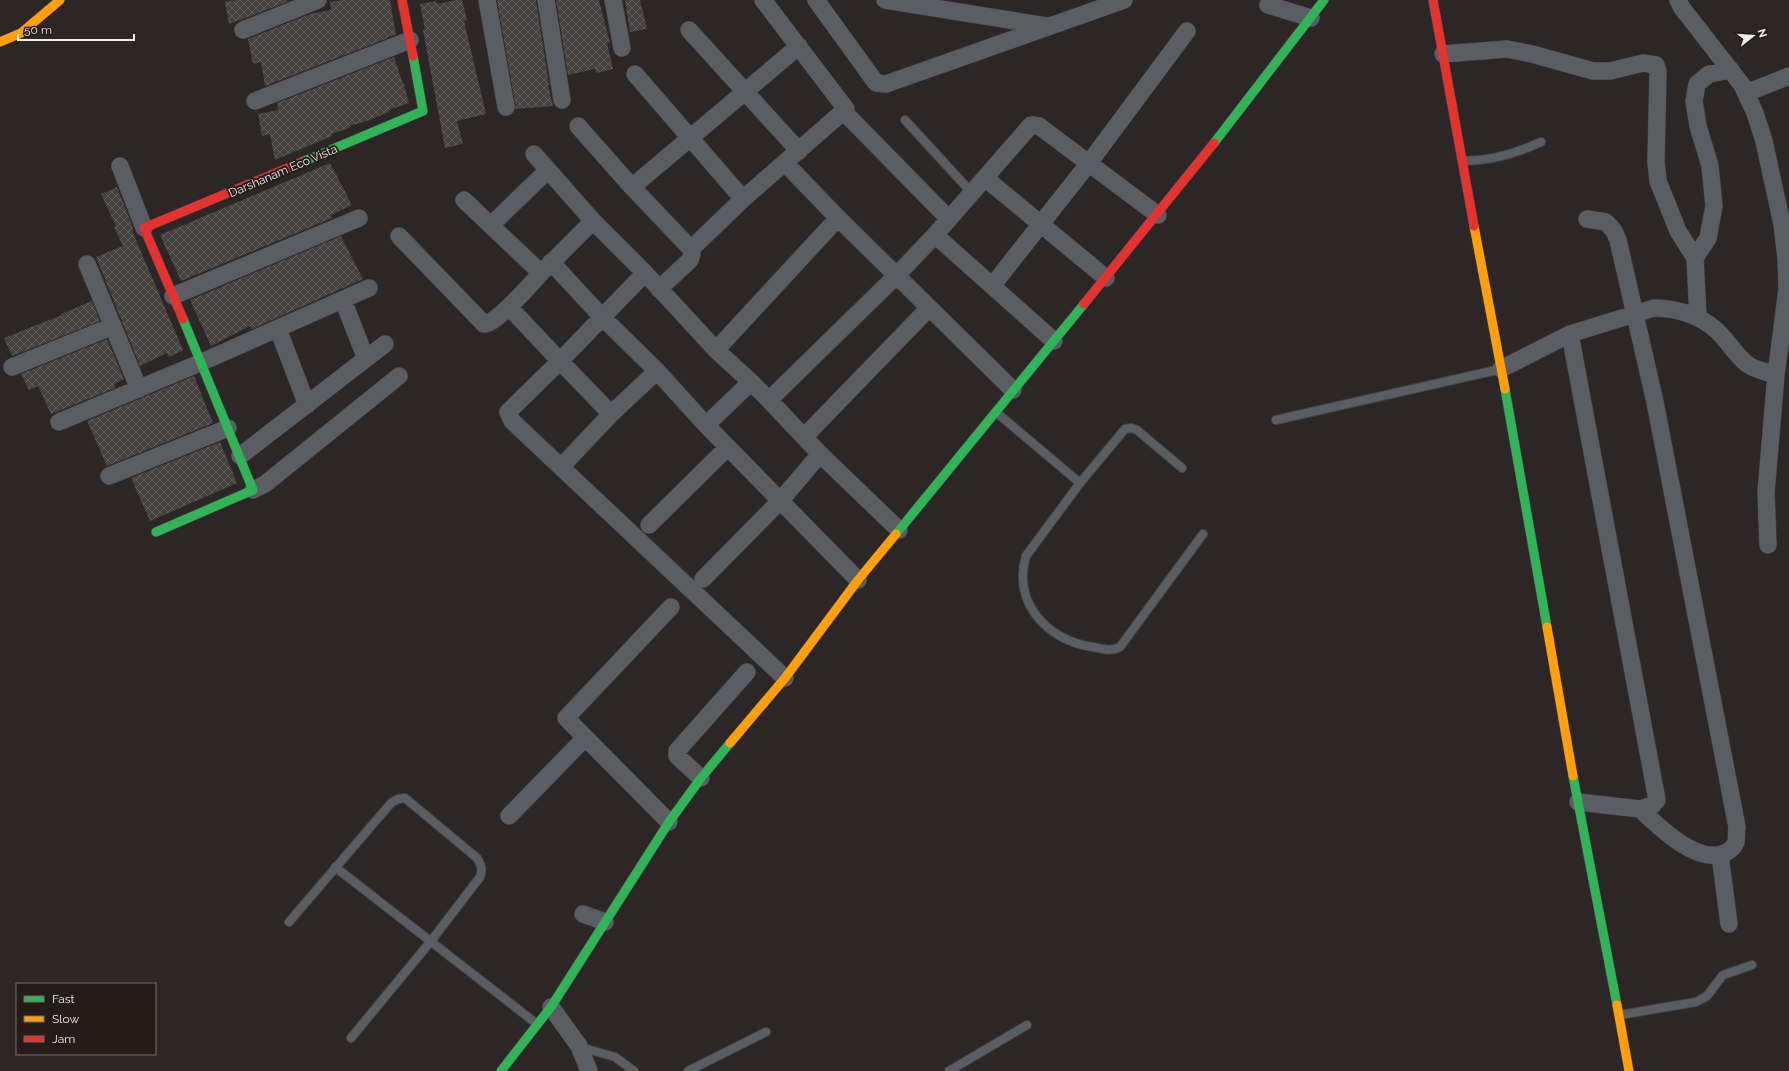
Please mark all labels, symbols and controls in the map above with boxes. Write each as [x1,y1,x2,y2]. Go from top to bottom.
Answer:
scale bar [18,16,134,42]
north arrow [1733,16,1773,56]
text: 50 m [24,23,52,37]
text: N [1755,27,1770,39]
street label: Darshanam Eco Vista [227,142,339,200]
legend [16,983,156,1055]
text: Fast [52,992,75,1006]
text: Slow [52,1012,79,1026]
text: Jam [52,1032,75,1046]

